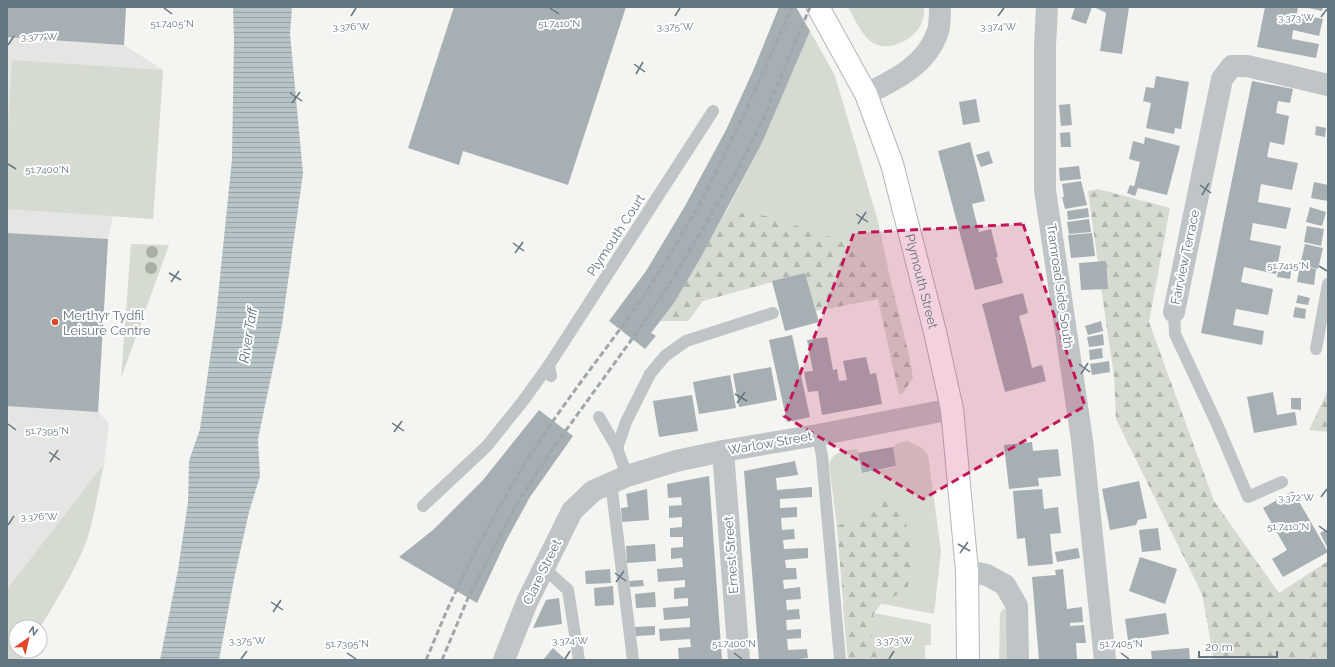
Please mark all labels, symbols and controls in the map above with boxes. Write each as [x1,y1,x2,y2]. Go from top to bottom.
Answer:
text: 3.373°W [1278,12,1315,23]
text: 51.7405°N [150,18,194,29]
text: 51.7410°N [538,18,580,29]
text: 3.376°W [332,21,370,32]
text: 3.375°W [657,21,694,32]
text: 3.374°W [980,21,1016,32]
text: 3.377°W [21,31,58,42]
text: 51.7400°N [25,164,69,175]
street label: Plymouth Court [584,191,648,279]
street label: Fairview Terrace [1168,208,1202,306]
street label: Tramroad Side South [1044,223,1076,349]
street label: Plymouth Street [903,232,941,331]
text: 51.7415°N [1267,260,1309,271]
water label: River Taff [236,304,261,364]
place label: Merthyr Tydfil Leisure Centre [63,308,151,338]
marker: Merthyr Tydfil Leisure Centre [50,317,60,327]
text: 51.7395°N [25,425,69,436]
street label: Warlow Street [727,428,814,458]
text: 3.372°W [1278,492,1315,503]
text: 3.376°W [20,511,58,522]
street label: Ernest Street [721,515,741,594]
text: 51.7410°N [1267,521,1309,532]
street label: Clare Street [520,536,565,607]
north arrow [8,619,48,659]
text: N [26,623,40,639]
scale bar [1199,633,1277,659]
text: 3.375°W [229,635,266,646]
text: 3.374°W [552,635,588,646]
text: 3.373°W [876,635,913,646]
text: 51.7395°N [325,638,369,649]
text: 51.7400°N [712,638,756,649]
text: 51.7405°N [1099,638,1143,649]
text: 20 m [1205,640,1233,654]

